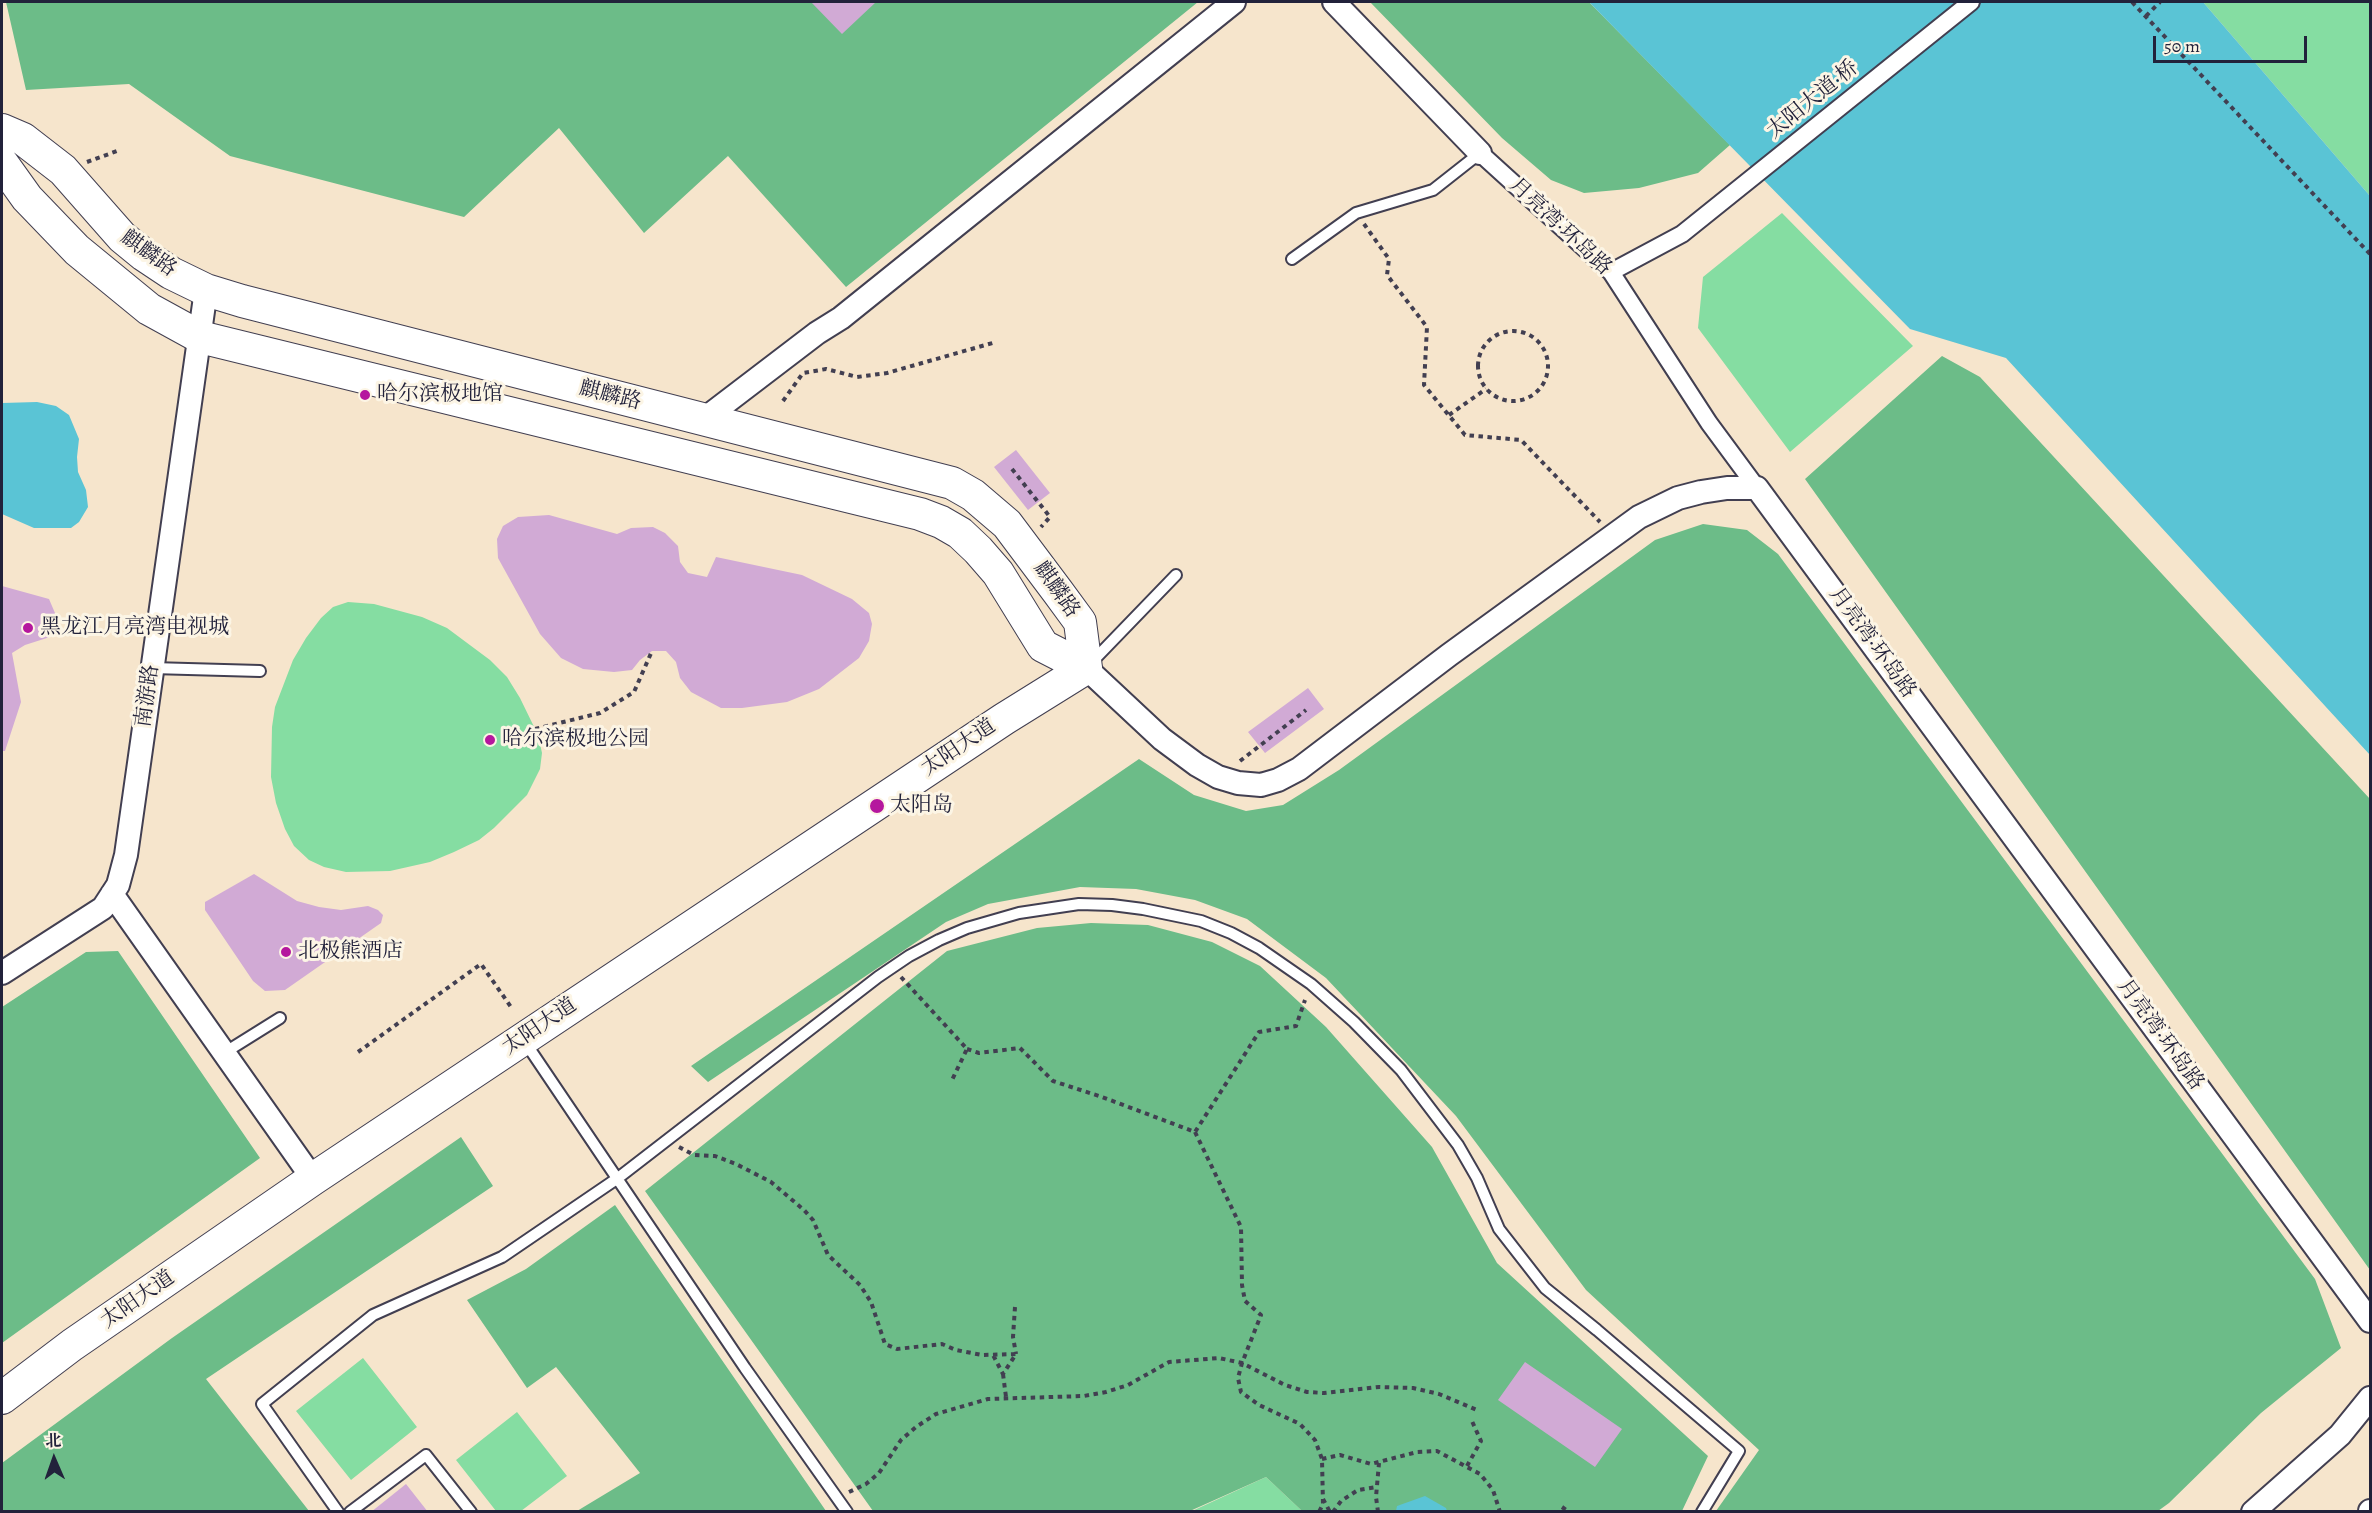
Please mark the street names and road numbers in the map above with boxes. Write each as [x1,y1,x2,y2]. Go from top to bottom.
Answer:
street label: 太阳大道·桥 [1762,56,1864,144]
street label: 月亮湾·环岛路 [1504,173,1616,281]
street label: 麒麟路 [115,225,181,283]
street label: 麒麟路 [576,376,644,416]
street label: 麒麟路 [1028,557,1084,623]
street label: 月亮湾·环岛路 [1823,583,1921,703]
street label: 南游路 [131,663,165,729]
street label: 太阳大道 [917,714,1001,782]
street label: 月亮湾·环岛路 [2111,975,2209,1095]
street label: 太阳大道 [498,993,582,1061]
street label: 太阳大道 [96,1266,180,1334]

